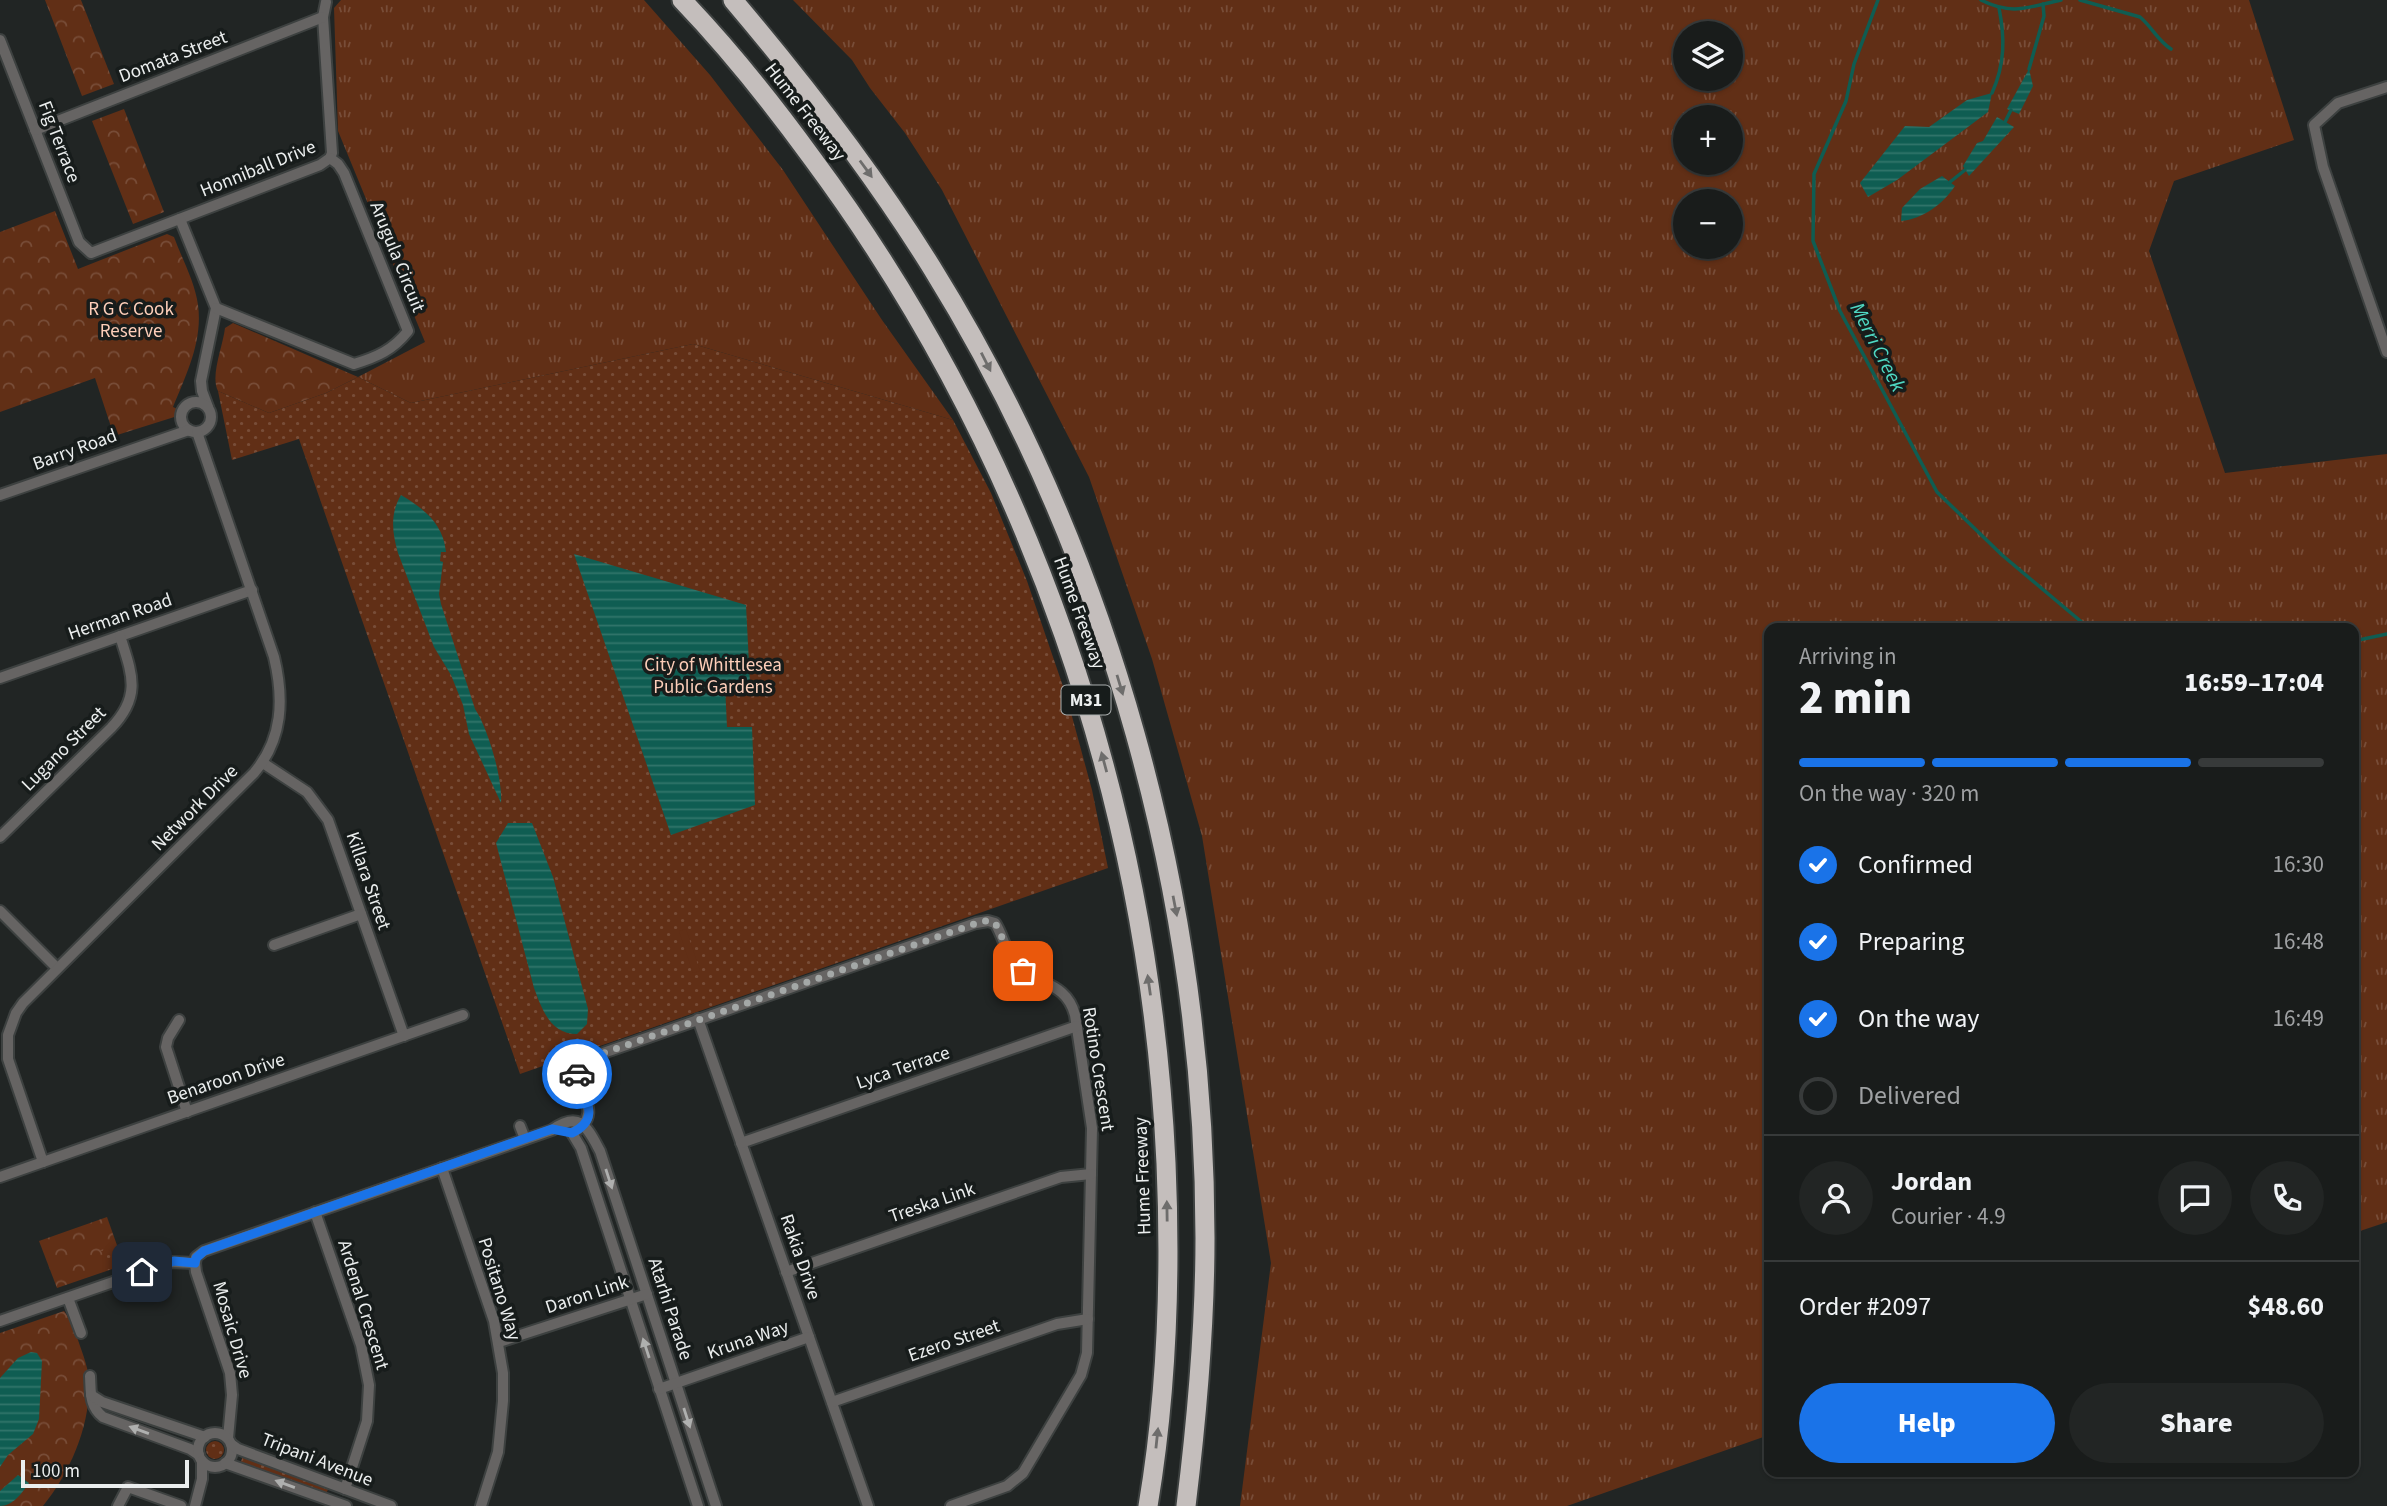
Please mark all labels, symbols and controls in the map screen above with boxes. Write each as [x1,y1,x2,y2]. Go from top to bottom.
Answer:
map controls [1673,21,1743,259]
button: layers [1673,21,1743,91]
street label: Domata Street [115,24,232,90]
street label: Hume Freeway [758,57,852,167]
street label: Fig Terrace [31,97,87,187]
button: + [1673,105,1743,175]
street label: Honniball Drive [196,134,320,204]
one-way arrow [859,160,873,178]
button: − [1673,189,1743,259]
street label: Arugula Circuit [362,198,432,317]
park label: R G C Cook Reserve [88,296,174,345]
water label: Merri Creek [1843,297,1914,398]
one-way arrow [980,352,991,372]
street label: Barry Road [29,422,121,478]
street label: Hume Freeway [1046,553,1112,673]
street label: Herman Road [64,587,176,647]
text: Arriving in [1799,640,1897,673]
park label: City of Whittlesea Public Gardens [644,652,782,701]
text: 16:59–17:04 [2184,664,2324,701]
text: 2 min [1799,666,1912,731]
one-way arrow [1116,674,1126,695]
road number: M31 [1062,686,1110,714]
street label: Lugano Street [15,700,113,798]
one-way arrow [1098,751,1109,773]
street label: Network Drive [146,759,244,857]
text: On the way · 320 m [1799,777,1979,810]
street label: Killara Street [339,828,398,934]
icon: check [1799,846,1837,884]
text: Confirmed [1858,846,1973,883]
text: 16:30 [2273,848,2324,881]
one-way arrow [1169,895,1180,917]
icon: check [1799,923,1837,961]
text: Preparing [1858,923,1964,960]
text: 16:48 [2273,925,2324,958]
pin [993,941,1053,1001]
icon: bag [1004,952,1042,990]
one-way arrow [1144,974,1155,996]
icon: check [1799,1000,1837,1038]
text: On the way [1858,1000,1979,1037]
text: 16:49 [2273,1002,2324,1035]
street label: Rotino Crescent [1075,1005,1121,1134]
courier [542,1039,612,1109]
street label: Lyca Terrace [852,1039,954,1097]
street label: Benaroon Drive [163,1046,289,1112]
icon: car [558,1055,596,1093]
text: Delivered [1858,1077,1961,1114]
street label: Hume Freeway [1127,1116,1159,1235]
button: person [1799,1161,1873,1235]
button: chat [2158,1161,2232,1235]
button: phone [2250,1161,2324,1235]
text: Jordan [1891,1163,1972,1200]
one-way arrow [605,1168,615,1189]
street label: Treska Link [885,1175,979,1230]
one-way arrow [1162,1200,1173,1222]
text: Courier · 4.9 [1891,1200,2006,1233]
street label: Rakia Drive [773,1211,827,1303]
street label: Positano Way [471,1234,527,1344]
street label: Ardenal Crescent [330,1237,396,1374]
pin [112,1242,172,1302]
icon: home [123,1253,161,1291]
street label: Atarhi Parade [641,1254,699,1364]
street label: Daron Link [542,1269,633,1321]
street label: Mosaic Drive [205,1278,259,1382]
text: Order #2097 [1799,1288,1931,1325]
text: $48.60 [2248,1288,2324,1325]
street label: Kruna Way [704,1313,793,1367]
street label: Ezero Street [904,1313,1004,1369]
one-way arrow [640,1337,651,1358]
button: Help [1799,1383,2055,1463]
button: Share [2069,1383,2324,1463]
one-way arrow [683,1408,693,1429]
one-way arrow [129,1425,150,1436]
street label: Tripani Avenue [257,1426,377,1494]
one-way arrow [1152,1427,1163,1449]
scale bar [21,1457,189,1489]
text: 100 m [32,1458,80,1485]
one-way arrow [275,1479,296,1490]

